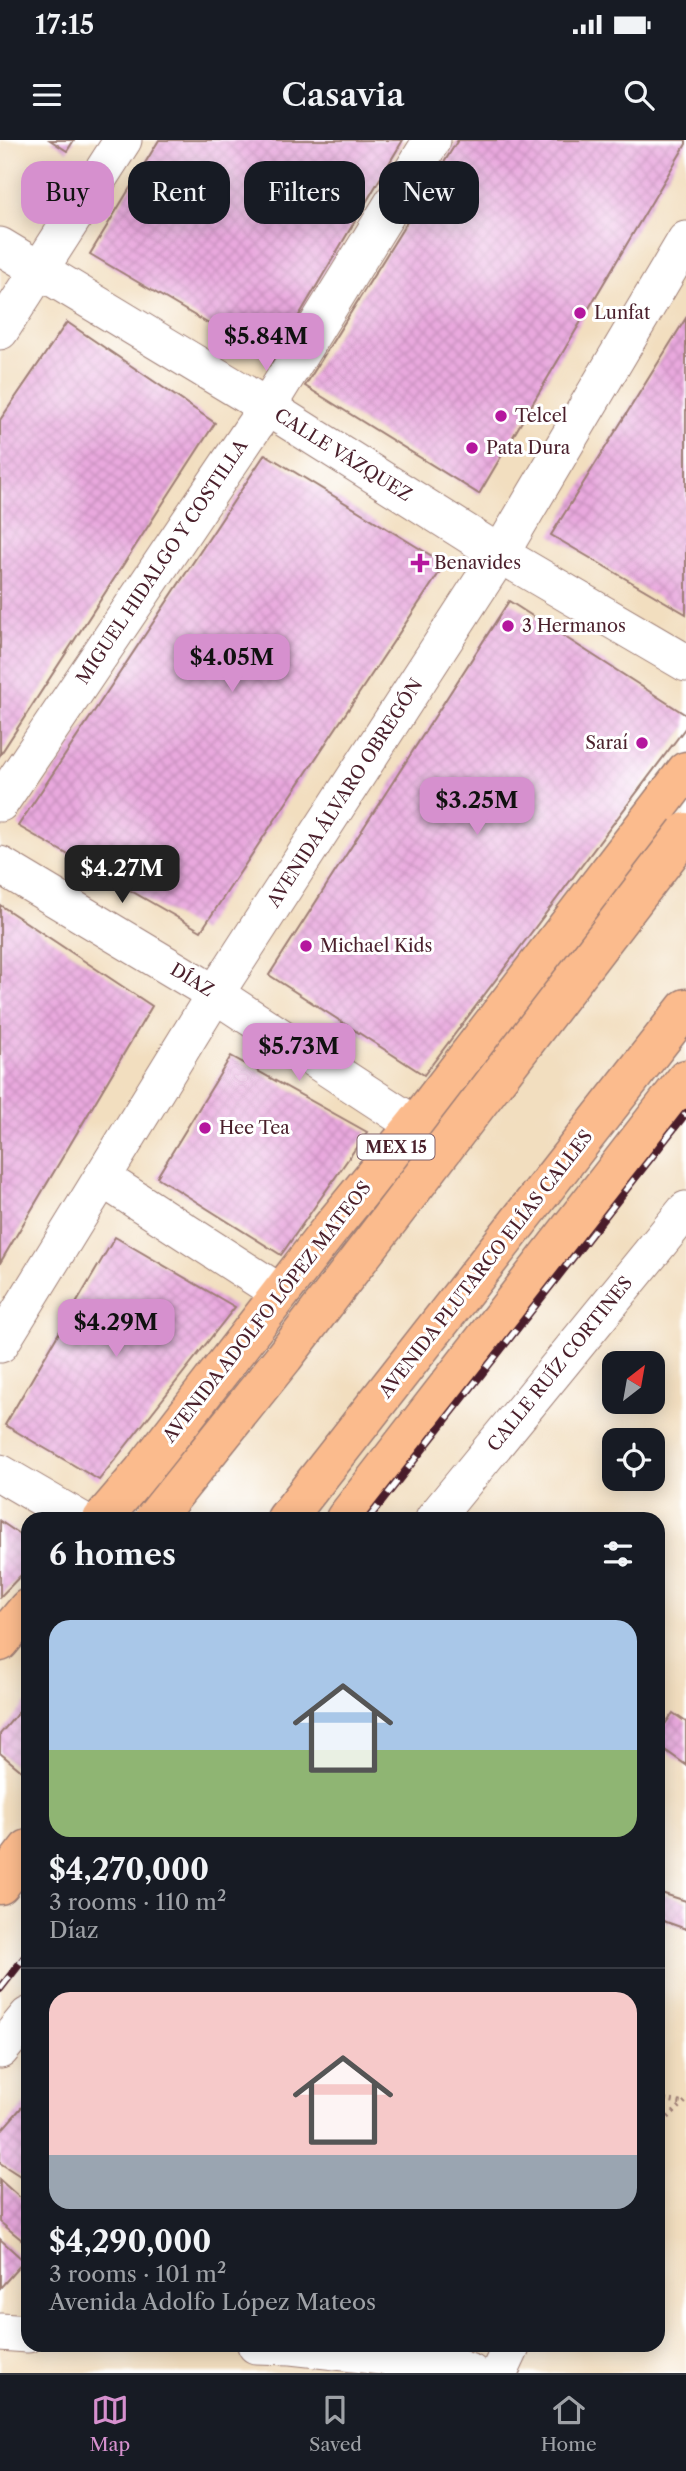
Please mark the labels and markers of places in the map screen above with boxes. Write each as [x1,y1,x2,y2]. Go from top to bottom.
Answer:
place label: Lunfat [594,302,651,324]
marker: Lunfat [572,305,588,321]
pin: $5.84M [209,314,323,373]
place label: Telcel [515,405,567,427]
marker: Telcel [493,408,509,424]
place label: Pata Dura [486,437,571,459]
marker: Pata Dura [464,440,480,456]
place label: Benavides [434,552,521,574]
marker: Benavides [412,555,428,571]
place label: 3 Hermanos [522,615,626,637]
marker: 3 Hermanos [500,618,516,634]
pin: $4.05M [175,634,289,694]
place label: Saraí [585,732,629,754]
marker: Saraí [634,735,650,751]
pin: $3.25M [420,778,534,837]
pin: $4.27M [65,846,179,905]
place label: Michael Kids [320,935,432,957]
marker: Michael Kids [298,938,314,954]
pin: $5.73M [242,1024,356,1083]
place label: Hee Tea [219,1117,290,1139]
marker: Hee Tea [197,1120,213,1136]
pin: $4.29M [59,1300,173,1359]

